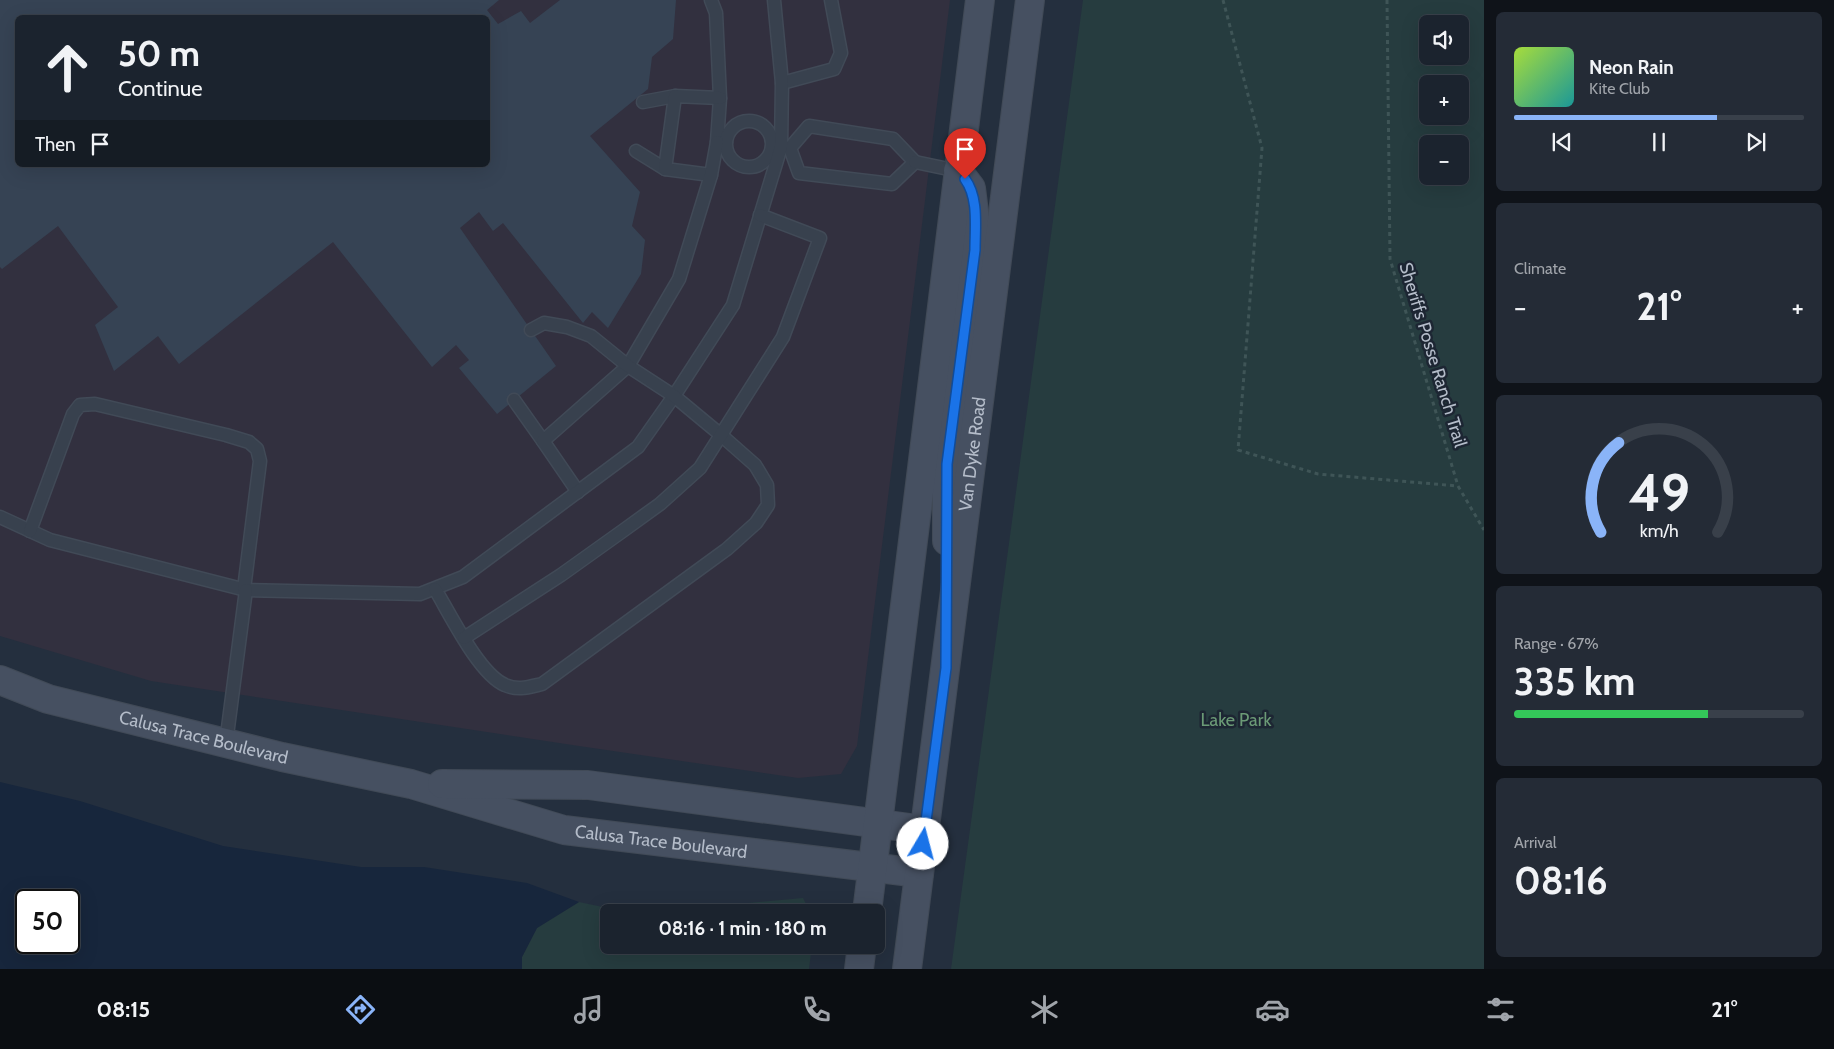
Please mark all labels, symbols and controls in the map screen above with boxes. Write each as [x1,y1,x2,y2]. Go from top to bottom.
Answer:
map controls [1419,15,1469,185]
button: sound [1419,15,1469,65]
text: 50 m [118,32,200,75]
icon: ahead [35,35,100,100]
text: Neon Rain [1589,56,1674,79]
text: Continue [118,75,203,102]
button: + [1419,75,1469,125]
text: Kite Club [1589,79,1650,98]
pin [944,128,986,179]
icon: previous [1548,128,1576,156]
icon: pause [1645,128,1673,156]
icon: next [1742,128,1770,156]
icon: arrive [86,130,114,158]
text: Then [35,133,76,156]
icon: arrive [951,135,979,163]
button: − [1419,135,1469,185]
text: Climate [1514,259,1566,278]
street label: Sheriffs Posse Ranch Trail [1394,260,1472,451]
text: 21° [1636,283,1682,330]
text: − [1514,290,1526,324]
text: + [1792,290,1804,324]
street label: Van Dyke Road [954,396,991,513]
text: 49 [1628,461,1690,524]
text: km/h [1639,520,1679,541]
text: Range · 67% [1514,634,1599,653]
text: 335 km [1514,658,1635,705]
street label: Calusa Trace Boulevard [117,706,290,769]
park label: Lake Park [1200,709,1272,731]
position arrow [896,817,948,869]
street label: Calusa Trace Boulevard [574,820,748,863]
text: Arrival [1514,833,1557,852]
text: 08:16 [1514,857,1608,904]
speed limit sign: 50 [15,889,80,954]
text: 08:16 · 1 min · 180 m [658,917,827,940]
icon: directions [343,992,378,1027]
icon: music [571,992,606,1027]
icon: phone [799,992,834,1027]
icon: climate [1027,992,1062,1027]
icon: car [1255,992,1290,1027]
icon: filters [1483,992,1518,1027]
text: 08:15 [97,996,150,1023]
text: 21° [1711,996,1737,1023]

